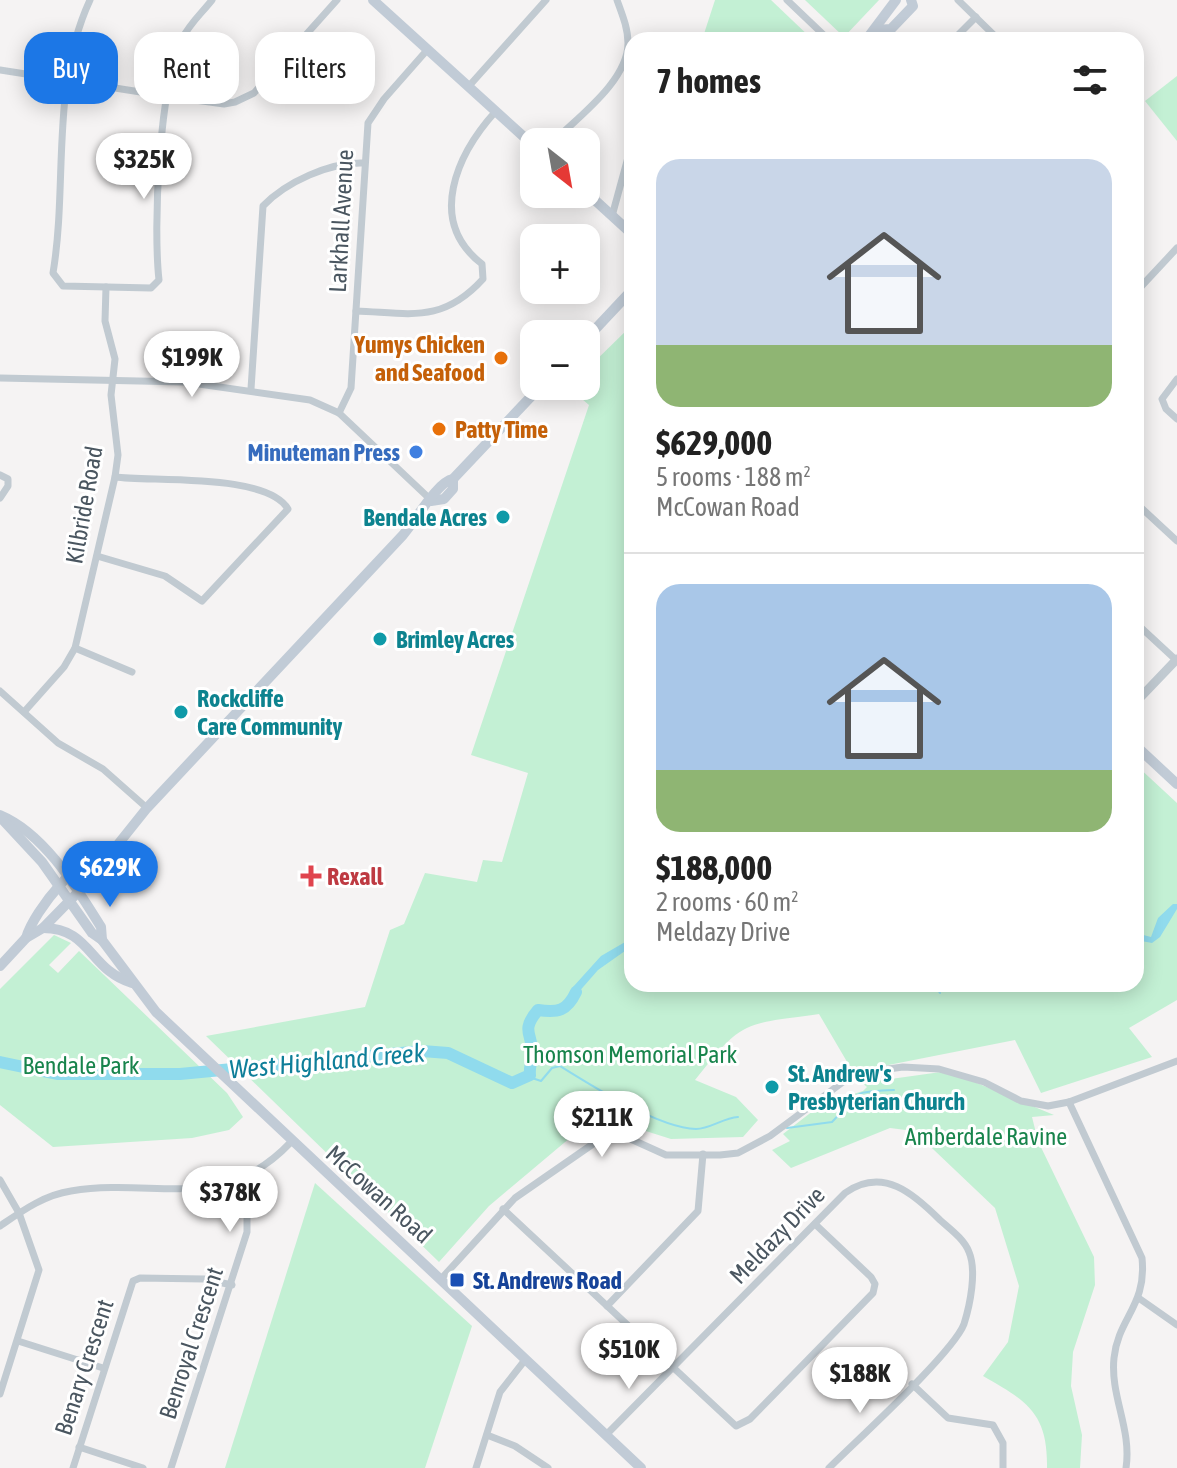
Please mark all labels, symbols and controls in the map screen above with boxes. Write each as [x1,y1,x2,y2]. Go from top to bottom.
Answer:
chip: Buy [24,32,118,104]
chip: Rent [134,32,239,104]
chip: Filters [255,32,375,104]
icon: filters [1068,58,1112,102]
text: 7 homes [656,61,761,100]
north arrow [520,128,600,208]
map controls [520,128,600,400]
pin: $325K [88,133,200,201]
text: $325K [114,144,174,174]
street label: Larkhall Avenue [324,149,358,293]
icon: home [812,211,956,355]
button: + [520,224,600,304]
button: − [520,320,600,400]
pin: $199K [136,331,248,399]
place label: Yumys Chicken and Seafood [353,331,485,386]
text: $199K [162,342,222,372]
marker: Yumys Chicken and Seafood [492,349,510,367]
place label: Patty Time [455,416,548,443]
marker: Patty Time [430,420,448,438]
text: $629,000 [656,423,772,462]
place label: Minuteman Press [248,439,401,466]
marker: Minuteman Press [407,443,425,461]
street label: Kilbride Road [60,444,108,566]
text: 5 rooms · 188 m² [656,462,811,492]
text: McCowan Road [656,492,800,522]
place label: Bendale Acres [363,504,488,531]
marker: Bendale Acres [494,508,512,526]
place label: Brimley Acres [396,626,515,653]
marker: Brimley Acres [371,630,389,648]
icon: home [812,636,956,780]
place label: Rockcliffe Care Community [197,685,343,740]
marker: Rockcliffe Care Community [172,703,190,721]
pin: $629K [54,841,166,909]
text: $188,000 [656,848,772,887]
text: $629K [80,852,140,882]
place label: Rexall [327,863,384,890]
marker: Rexall [302,867,320,885]
text: 2 rooms · 60 m² [656,887,798,917]
text: Meldazy Drive [656,917,790,947]
water label: West Highland Creek [228,1037,427,1084]
park label: Thomson Memorial Park [523,1041,737,1068]
park label: Bendale Park [23,1052,140,1079]
place label: St. Andrew's Presbyterian Church [788,1060,965,1115]
marker: St. Andrew's Presbyterian Church [763,1078,781,1096]
pin: $211K [546,1091,658,1159]
text: $211K [572,1102,632,1132]
park label: Amberdale Ravine [905,1123,1067,1150]
street label: McCowan Road [321,1140,437,1248]
pin: $378K [174,1166,286,1234]
text: $378K [200,1177,260,1207]
street label: Meldazy Drive [724,1181,830,1289]
street label: Benroyal Crescent [154,1264,228,1422]
place label: St. Andrews Road [473,1267,622,1294]
marker: St. Andrews Road [448,1271,466,1289]
street label: Benary Crescent [49,1296,119,1438]
pin: $510K [573,1323,685,1391]
text: $510K [599,1334,659,1364]
pin: $188K [804,1347,916,1415]
text: $188K [830,1358,890,1388]

